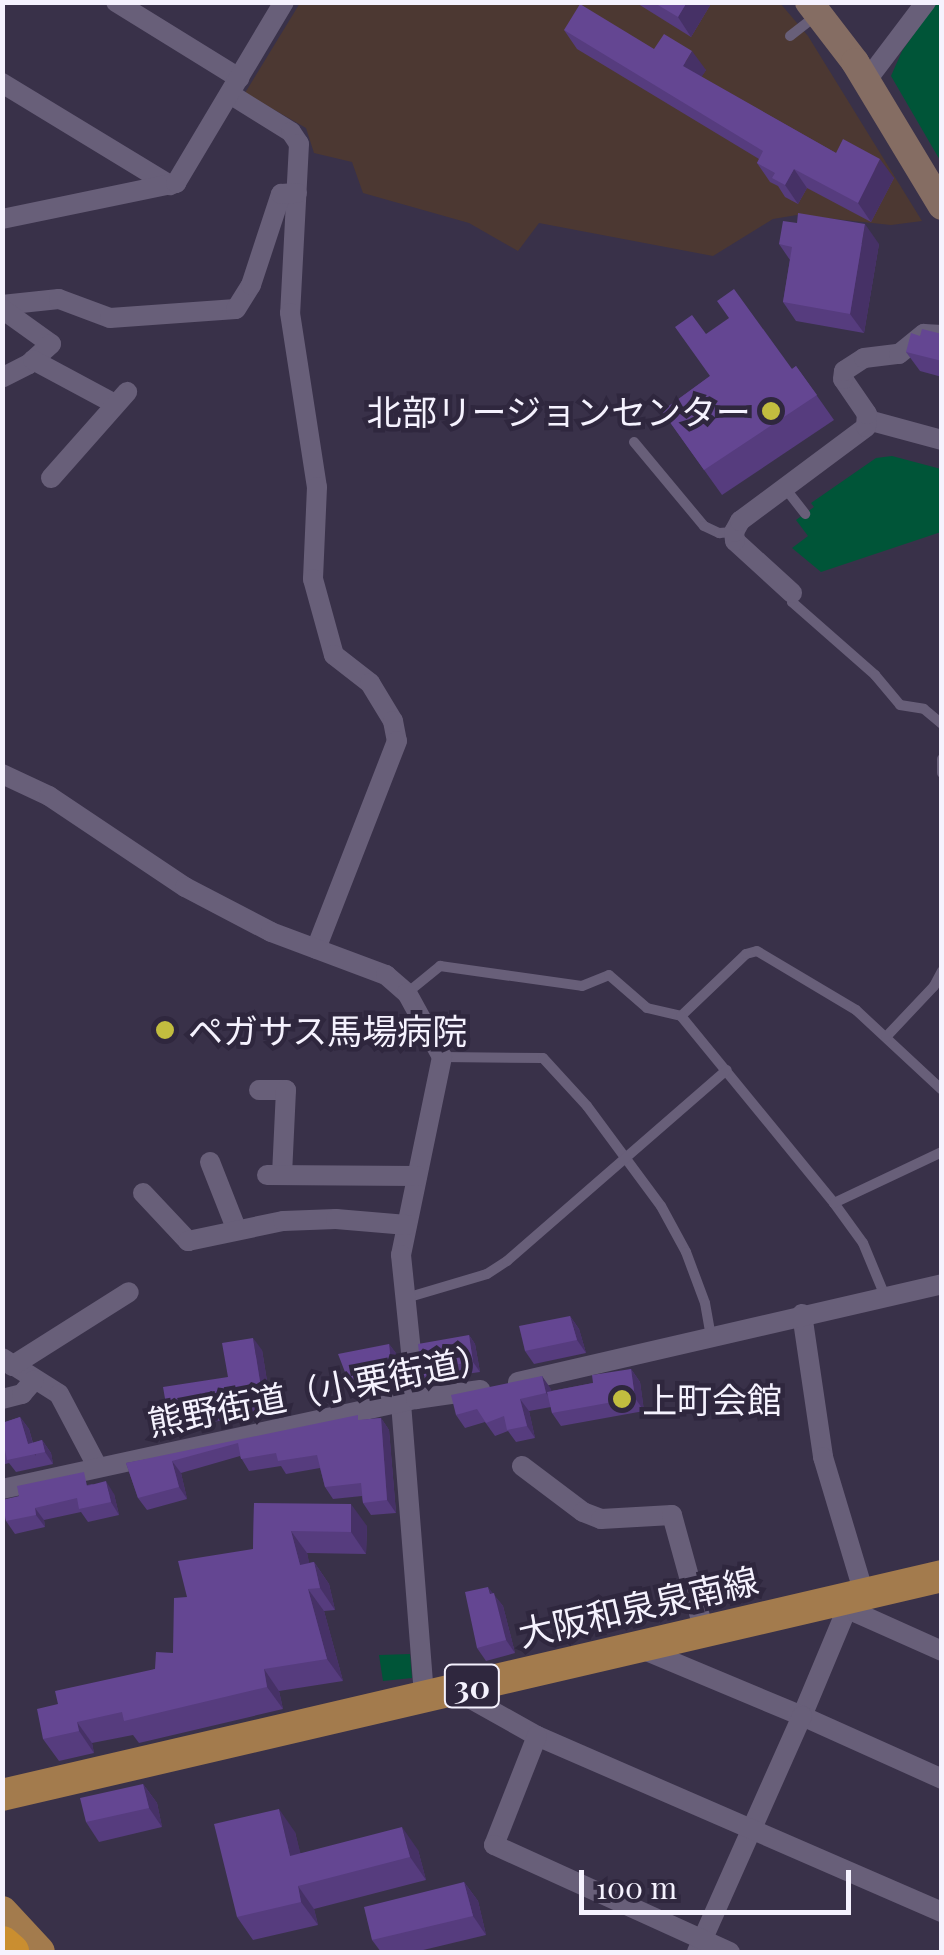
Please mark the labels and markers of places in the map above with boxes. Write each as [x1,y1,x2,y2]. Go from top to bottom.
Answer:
place label: 北部リージョンセンター [366,390,751,432]
marker: 北部リージョンセンター [760,400,782,422]
place label: ペガサス馬場病院 [188,1009,468,1051]
marker: ペガサス馬場病院 [152,1017,178,1043]
place label: 上町会館 [642,1378,782,1420]
marker: 上町会館 [611,1388,633,1410]

